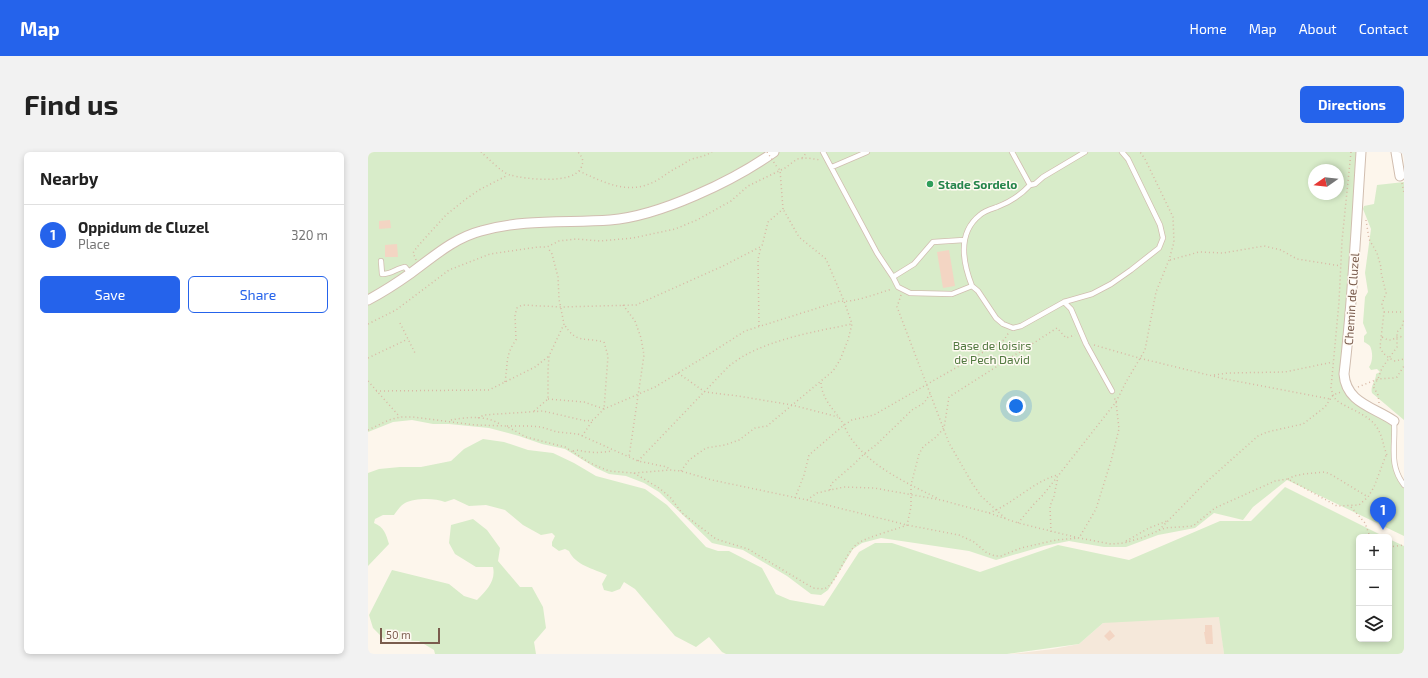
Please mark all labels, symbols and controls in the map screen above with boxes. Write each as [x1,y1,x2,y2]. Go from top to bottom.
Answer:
text: Map [20,17,60,40]
text: Home [1190,20,1227,37]
text: Map [1249,20,1277,37]
text: About [1299,20,1337,37]
text: Contact [1359,20,1408,37]
button: Directions [1300,86,1404,123]
text: Find us [24,87,118,121]
north arrow [1308,164,1344,200]
text: Nearby [40,168,98,188]
place label: Stade Sordelo [938,177,1017,191]
marker: Stade Sordelo [925,179,935,189]
text: Oppidum de Cluzel [78,218,209,236]
text: 1 [50,227,56,243]
text: 320 m [291,227,328,243]
text: Place [78,236,110,252]
street label: Chemin de Cluzel [1341,252,1361,346]
button: Save [40,276,180,313]
button: Share [188,276,328,313]
park label: Base de loisirs de Pech David [953,338,1031,366]
your location [1006,396,1026,416]
pin: 1 [1370,497,1396,530]
map controls [1356,534,1392,642]
button: + [1356,534,1392,570]
button: − [1356,570,1392,606]
button: layers [1356,606,1392,642]
scale bar [380,626,440,645]
text: 50 m [386,628,411,641]

